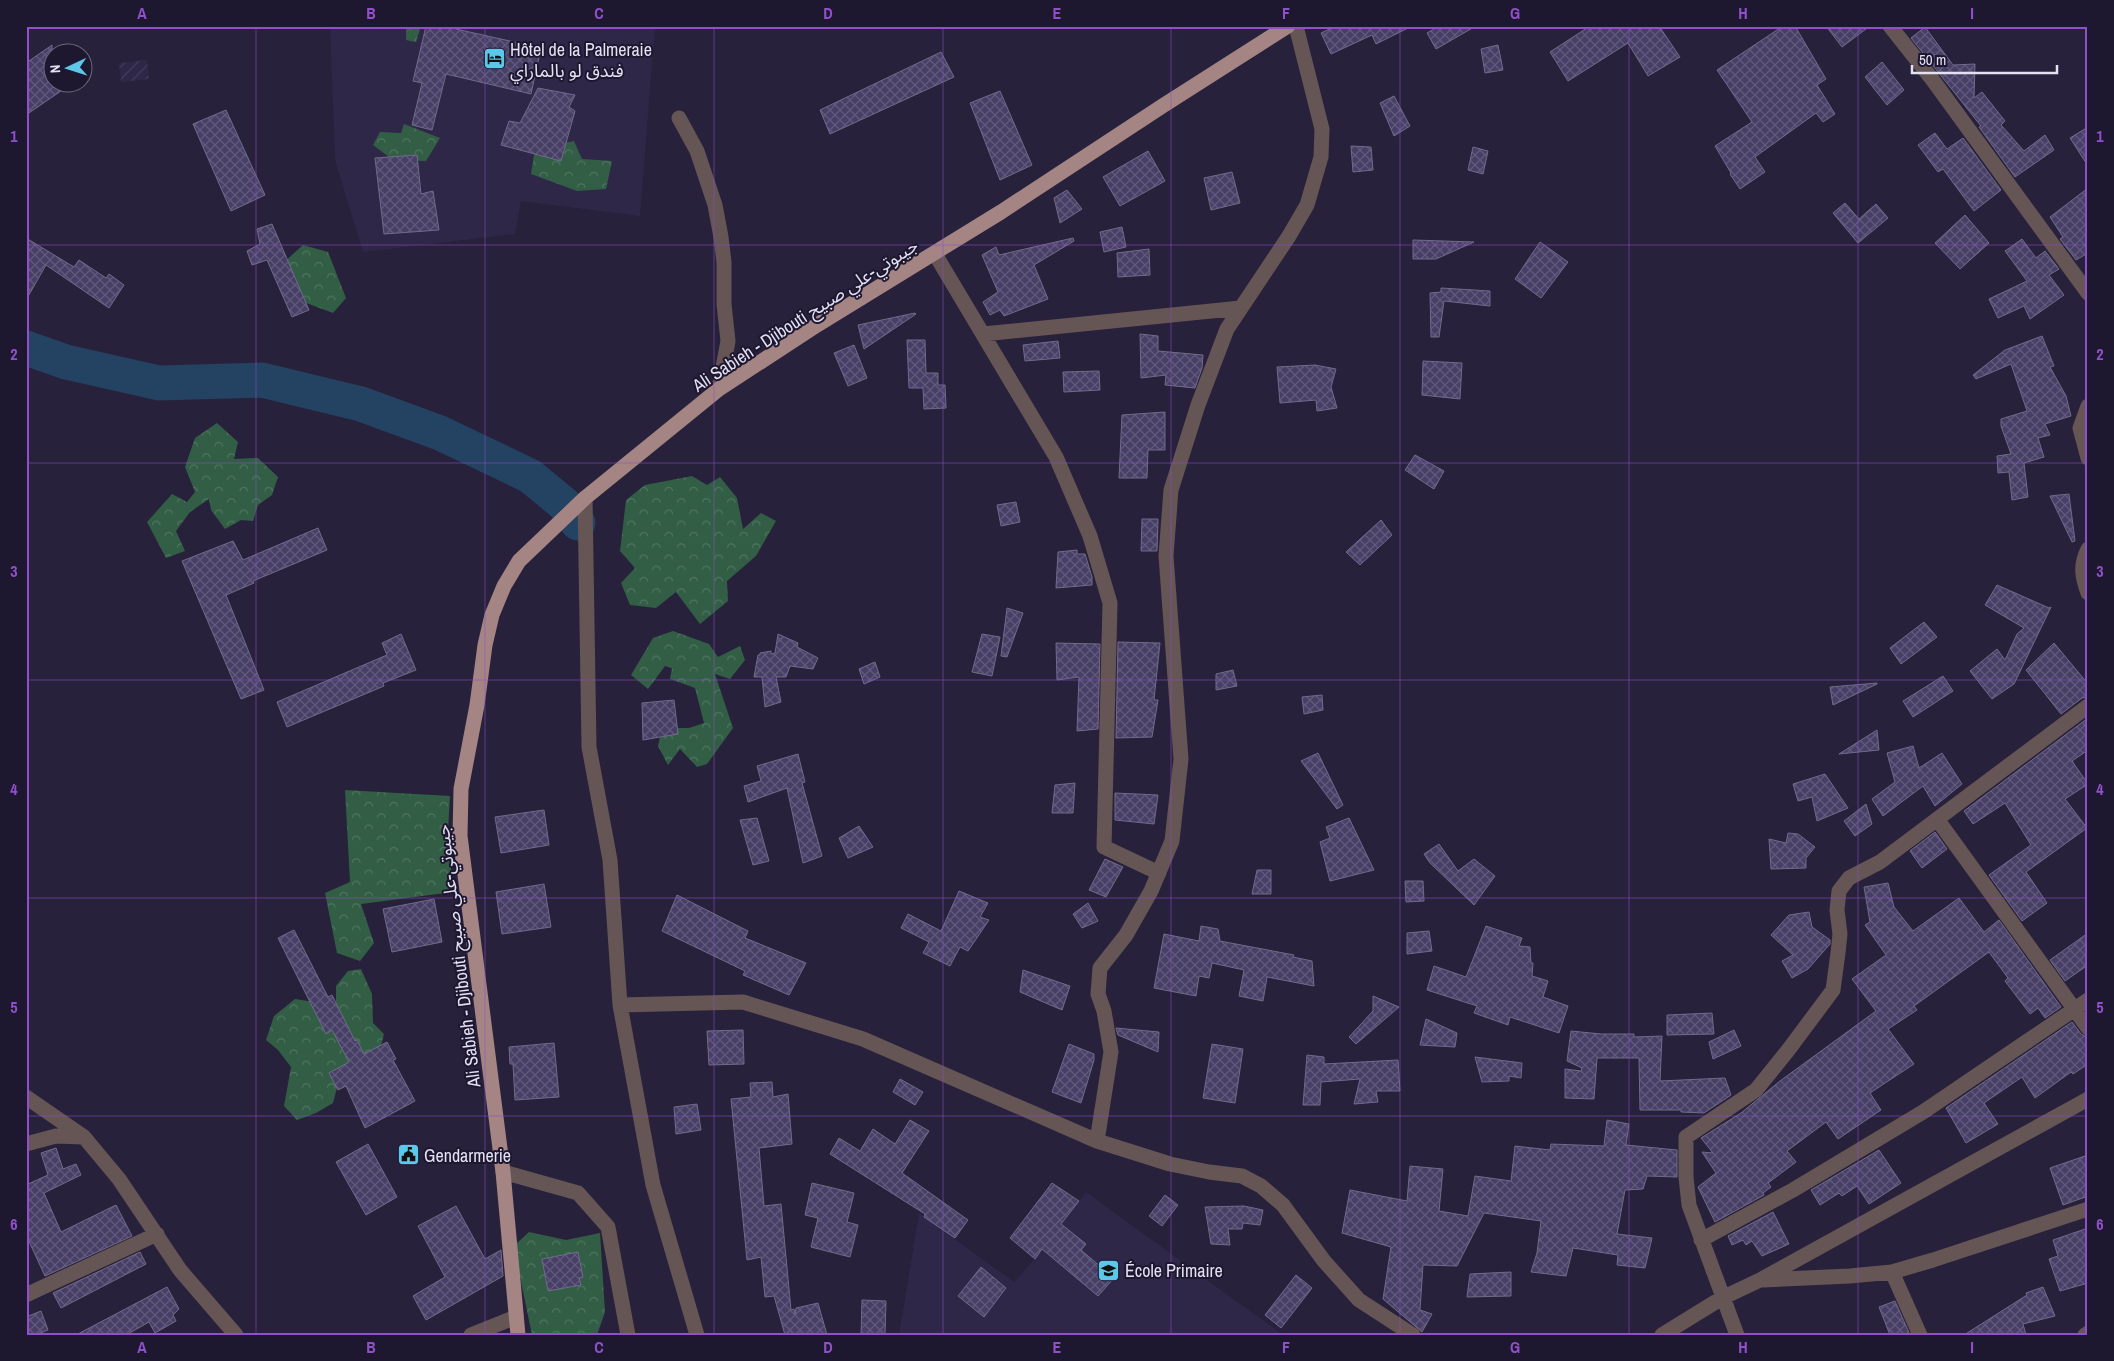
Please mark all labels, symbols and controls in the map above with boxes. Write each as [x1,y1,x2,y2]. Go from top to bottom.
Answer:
text: A [137,2,147,24]
text: B [366,2,376,24]
text: C [594,2,604,24]
text: D [823,2,833,24]
text: E [1053,2,1062,24]
text: F [1282,2,1290,24]
text: G [1510,2,1520,24]
text: H [1738,2,1748,24]
text: I [1970,2,1974,24]
place label: Hôtel de la Palmeraie فندق لو بالماراي [510,37,652,84]
north arrow [42,42,92,92]
scale bar [1912,42,2056,74]
hotel icon: Hôtel de la Palmeraie فندق لو بالماراي [482,47,506,71]
text: 50 m [1919,49,1946,70]
text: N [46,64,64,74]
text: 1 [10,125,18,147]
text: 1 [2096,125,2104,147]
street label: Ali Sabieh - Djibouti جيبوتي-علي صبيح [686,233,923,399]
text: 2 [10,343,18,365]
text: 2 [2096,343,2104,365]
text: 3 [10,560,18,582]
text: 3 [2096,560,2104,582]
text: 4 [10,778,18,800]
text: 4 [2096,778,2104,800]
street label: Ali Sabieh - Djibouti جيبوتي-علي صبيح [429,823,488,1090]
text: 5 [10,996,18,1018]
text: 5 [2096,996,2104,1018]
public building icon: Gendarmerie [396,1143,420,1167]
place label: Gendarmerie [424,1143,511,1168]
text: 6 [10,1213,18,1235]
text: 6 [2096,1213,2104,1235]
school or university icon: École Primaire [1097,1258,1121,1282]
place label: École Primaire [1125,1258,1223,1283]
text: A [137,1336,147,1358]
text: B [366,1336,376,1358]
text: C [594,1336,604,1358]
text: D [823,1336,833,1358]
text: E [1053,1336,1062,1358]
text: F [1282,1336,1290,1358]
text: G [1510,1336,1520,1358]
text: H [1738,1336,1748,1358]
text: I [1970,1336,1974,1358]

